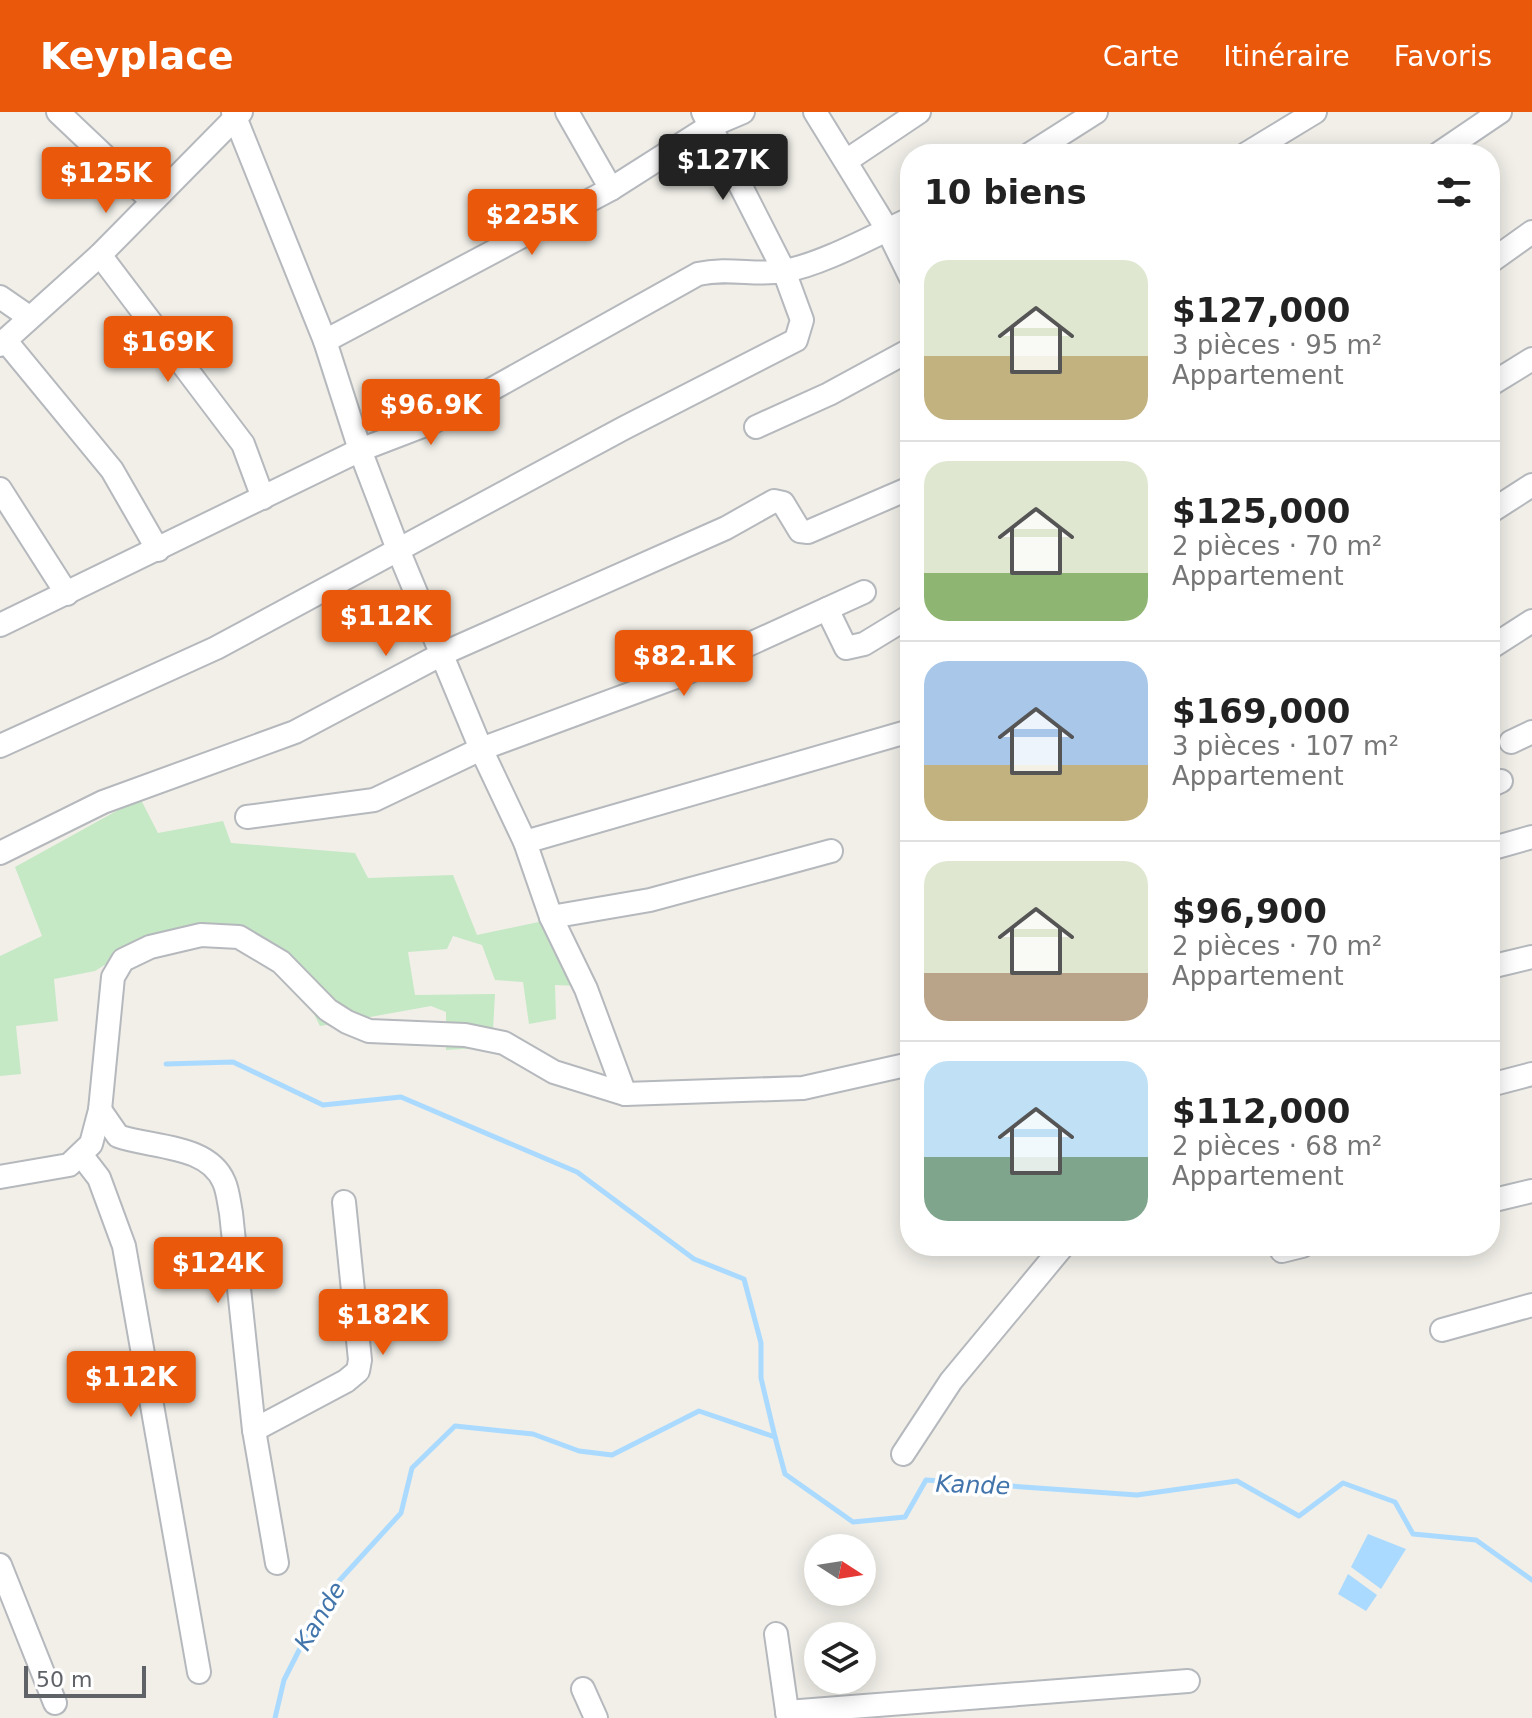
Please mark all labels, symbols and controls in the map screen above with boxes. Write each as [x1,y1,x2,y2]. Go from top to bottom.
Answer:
text: Keyplace [40,34,234,78]
text: Carte [1103,40,1179,73]
text: Itinéraire [1223,40,1350,73]
text: Favoris [1394,40,1492,73]
pin: $127K [667,134,779,202]
text: $127K [677,145,769,175]
pin: $125K [50,147,162,215]
text: $125K [60,158,152,188]
icon: filters [1432,170,1476,214]
text: 10 biens [924,172,1087,212]
pin: $225K [476,189,588,257]
text: $225K [486,200,578,230]
text: $127,000 [1172,290,1351,330]
icon: home [988,292,1084,388]
pin: $169K [112,316,224,384]
text: $169K [122,327,214,357]
text: 3 pièces · 95 m² [1172,330,1382,360]
text: Appartement [1172,360,1344,390]
pin: $96.9K [366,379,496,447]
text: $96.9K [380,390,482,420]
text: $125,000 [1172,491,1351,531]
icon: home [988,493,1084,589]
text: 2 pièces · 70 m² [1172,531,1382,561]
text: Appartement [1172,561,1344,591]
pin: $112K [330,590,442,658]
text: $112K [340,601,432,631]
pin: $82.1K [619,630,749,698]
text: $82.1K [633,641,735,671]
text: $169,000 [1172,691,1351,731]
icon: home [988,693,1084,789]
text: 3 pièces · 107 m² [1172,731,1399,761]
text: Appartement [1172,761,1344,791]
text: $96,900 [1172,891,1327,931]
icon: home [988,893,1084,989]
text: 2 pièces · 70 m² [1172,931,1382,961]
text: Appartement [1172,961,1344,991]
text: $112,000 [1172,1091,1351,1131]
icon: home [988,1093,1084,1189]
text: 2 pièces · 68 m² [1172,1131,1382,1161]
text: Appartement [1172,1161,1344,1191]
pin: $124K [162,1237,274,1305]
text: $124K [172,1248,264,1278]
pin: $182K [327,1289,439,1357]
text: $182K [337,1300,429,1330]
pin: $112K [75,1351,187,1419]
text: $112K [85,1362,177,1392]
water label: Kande [935,1470,1011,1500]
north arrow [804,1534,876,1606]
map controls [804,1534,876,1694]
water label: Kande [289,1577,351,1655]
button: layers [804,1622,876,1694]
scale bar [24,1662,146,1698]
text: 50 m [36,1667,92,1692]

